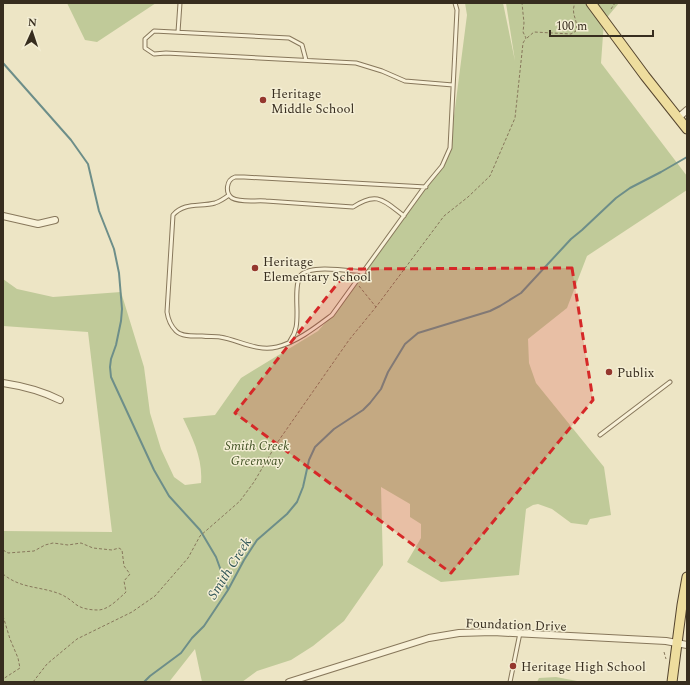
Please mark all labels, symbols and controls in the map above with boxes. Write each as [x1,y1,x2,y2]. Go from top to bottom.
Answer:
north arrow [12,12,52,52]
scale bar [550,12,653,38]
text: N [28,14,37,31]
text: 100 m [556,17,587,36]
place label: Heritage Middle School [271,84,354,119]
marker: Heritage Middle School [258,95,268,105]
place label: Heritage Elementary School [263,252,371,287]
marker: Heritage Elementary School [250,263,260,273]
place label: Publix [617,363,655,383]
marker: Publix [604,367,614,377]
park label: Smith Creek Greenway [225,436,289,471]
water label: Smith Creek [202,533,257,603]
street label: Foundation Drive [465,613,567,637]
place label: Heritage High School [521,657,646,677]
marker: Heritage High School [508,661,518,671]

